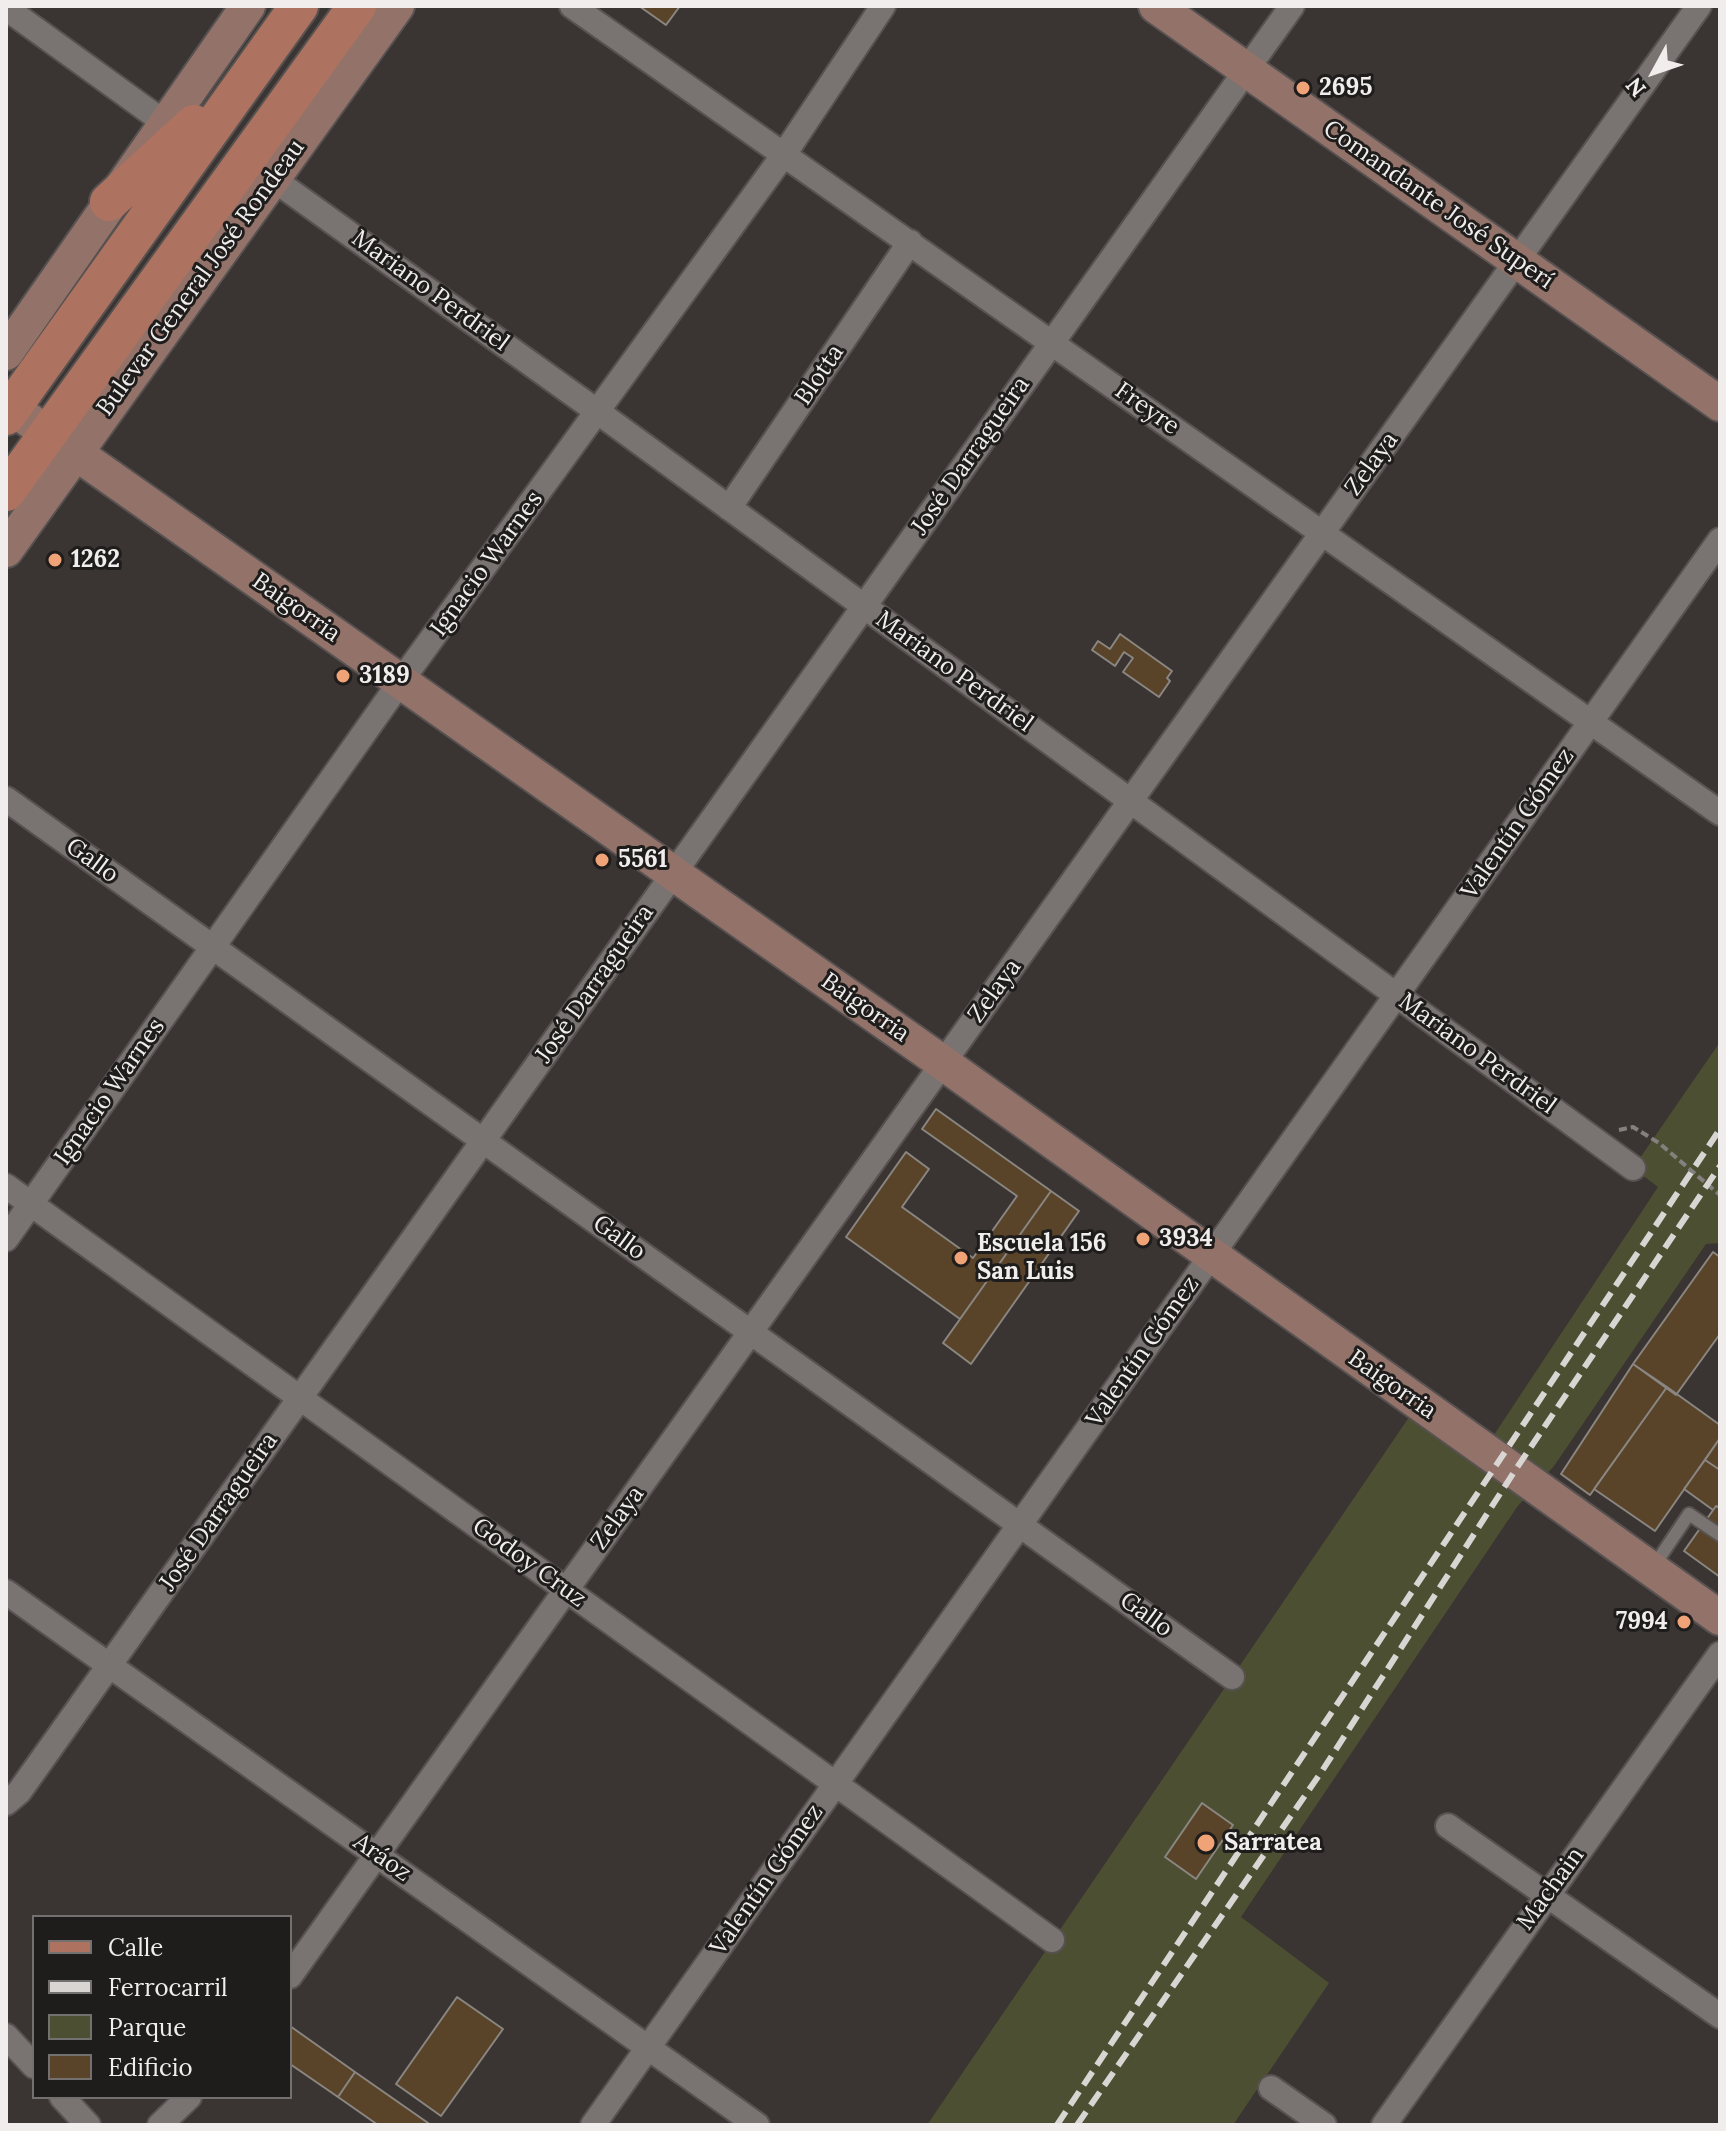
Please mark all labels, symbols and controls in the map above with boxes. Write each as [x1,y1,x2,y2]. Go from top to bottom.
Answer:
north arrow [1614,32,1694,112]
text: N [1619,72,1652,103]
place label: 2695 [1319,74,1372,102]
marker: 2695 [1294,79,1312,97]
street label: Comandante José Superí [1317,114,1559,296]
street label: Bulevar General José Rondeau [91,134,311,422]
street label: Mariano Perdriel [346,224,514,358]
street label: Blotta [789,339,851,411]
street label: José Darragueira [906,371,1036,541]
street label: Freyre [1109,377,1185,441]
street label: Zelaya [1339,427,1405,501]
street label: Ignacio Warnes [425,486,549,642]
place label: 1262 [71,546,120,574]
marker: 1262 [46,551,64,569]
street label: Baigorria [246,567,346,649]
street label: Mariano Perdriel [870,605,1038,739]
place label: 3189 [359,662,410,690]
marker: 3189 [334,667,352,685]
street label: Valentín Gómez [1455,743,1581,905]
street label: Gallo [60,832,124,890]
place label: 5561 [618,846,667,874]
marker: 5561 [593,851,611,869]
street label: José Darragueira [530,899,660,1069]
street label: Zelaya [962,954,1028,1028]
street label: Baigorria [815,967,915,1049]
street label: Mariano Perdriel [1393,987,1561,1121]
street label: Ignacio Warnes [49,1013,171,1171]
street label: Gallo [587,1209,651,1267]
place label: 3934 [1159,1225,1213,1253]
place label: Escuela 156 San Luis [977,1230,1107,1286]
marker: 3934 [1134,1230,1152,1248]
marker: Escuela 156 San Luis [952,1249,970,1267]
street label: Valentín Gómez [1080,1271,1206,1433]
street label: Baigorria [1342,1344,1442,1426]
street label: José Darragueira [154,1427,284,1597]
street label: Zelaya [585,1481,651,1555]
street label: Godoy Cruz [467,1512,591,1614]
street label: Gallo [1114,1586,1178,1644]
place label: 7994 [1616,1608,1668,1636]
marker: 7994 [1675,1613,1693,1631]
street label: Valentín Gómez [704,1799,830,1961]
street label: Aráoz [348,1828,416,1888]
place label: Sarratea [1224,1829,1322,1857]
marker: Sarratea [1195,1832,1217,1854]
street label: Machain [1511,1842,1591,1936]
legend [32,1915,292,2099]
text: Calle [108,1932,163,1963]
text: Ferrocarril [108,1972,228,2003]
text: Parque [108,2012,186,2043]
text: Edificio [108,2052,193,2083]

